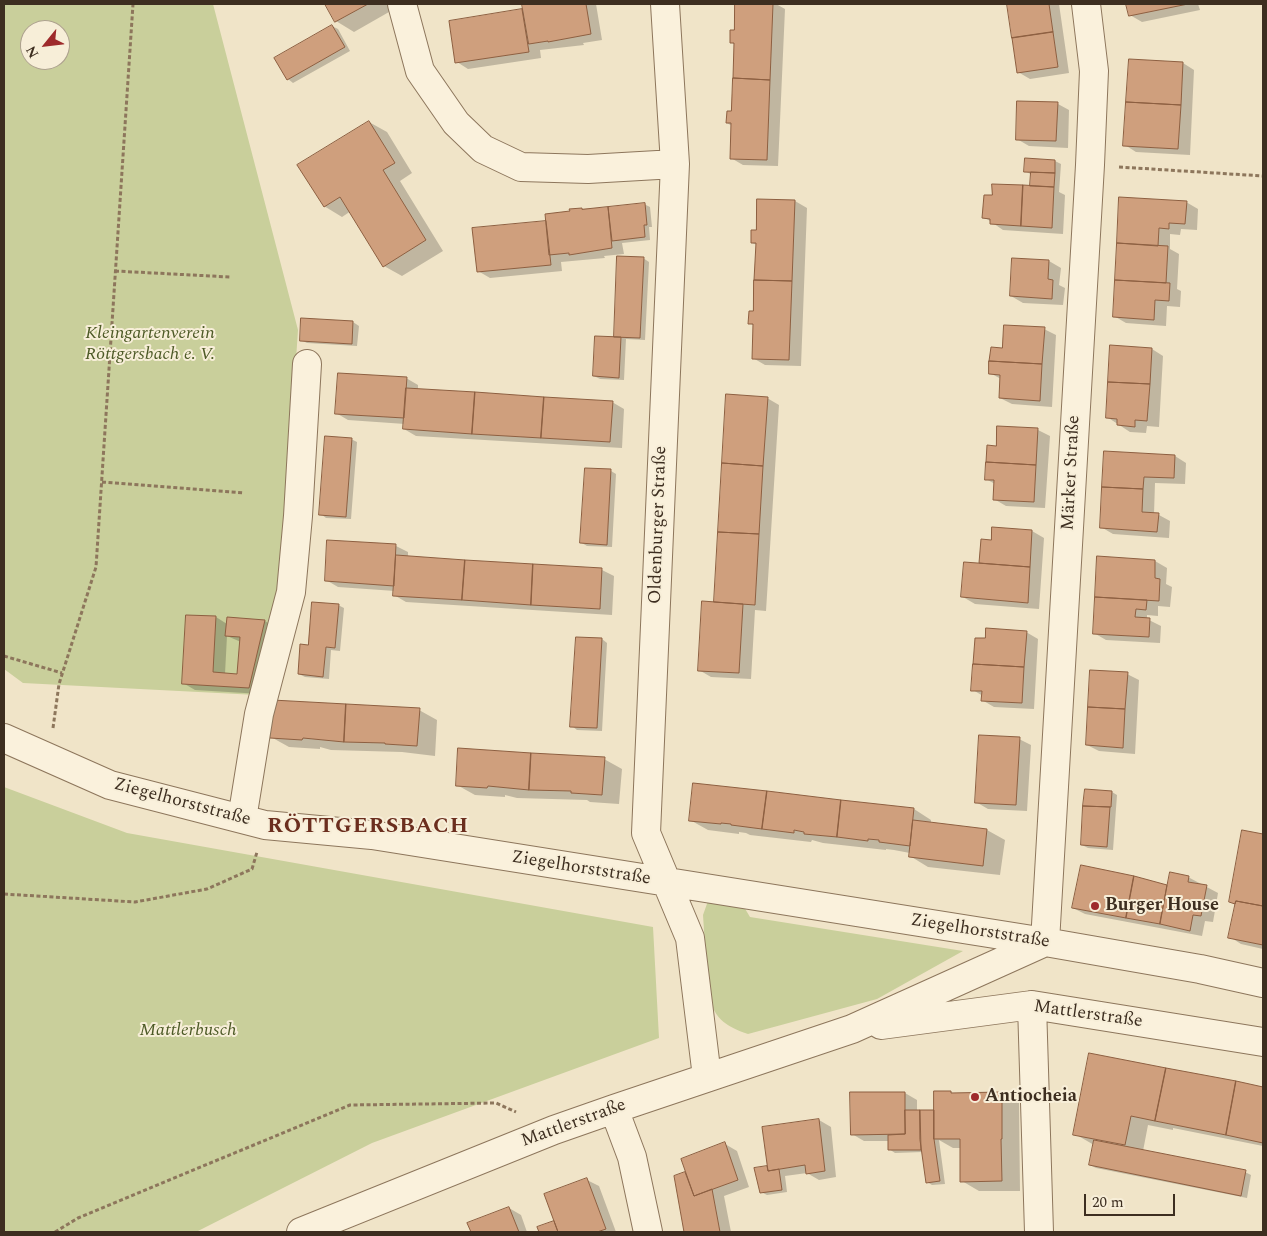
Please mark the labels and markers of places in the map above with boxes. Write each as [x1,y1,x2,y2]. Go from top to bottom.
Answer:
place label: Burger House [1105,895,1219,917]
marker: Burger House [1089,900,1101,912]
place label: Antiocheia [985,1086,1077,1108]
marker: Antiocheia [969,1091,981,1103]

